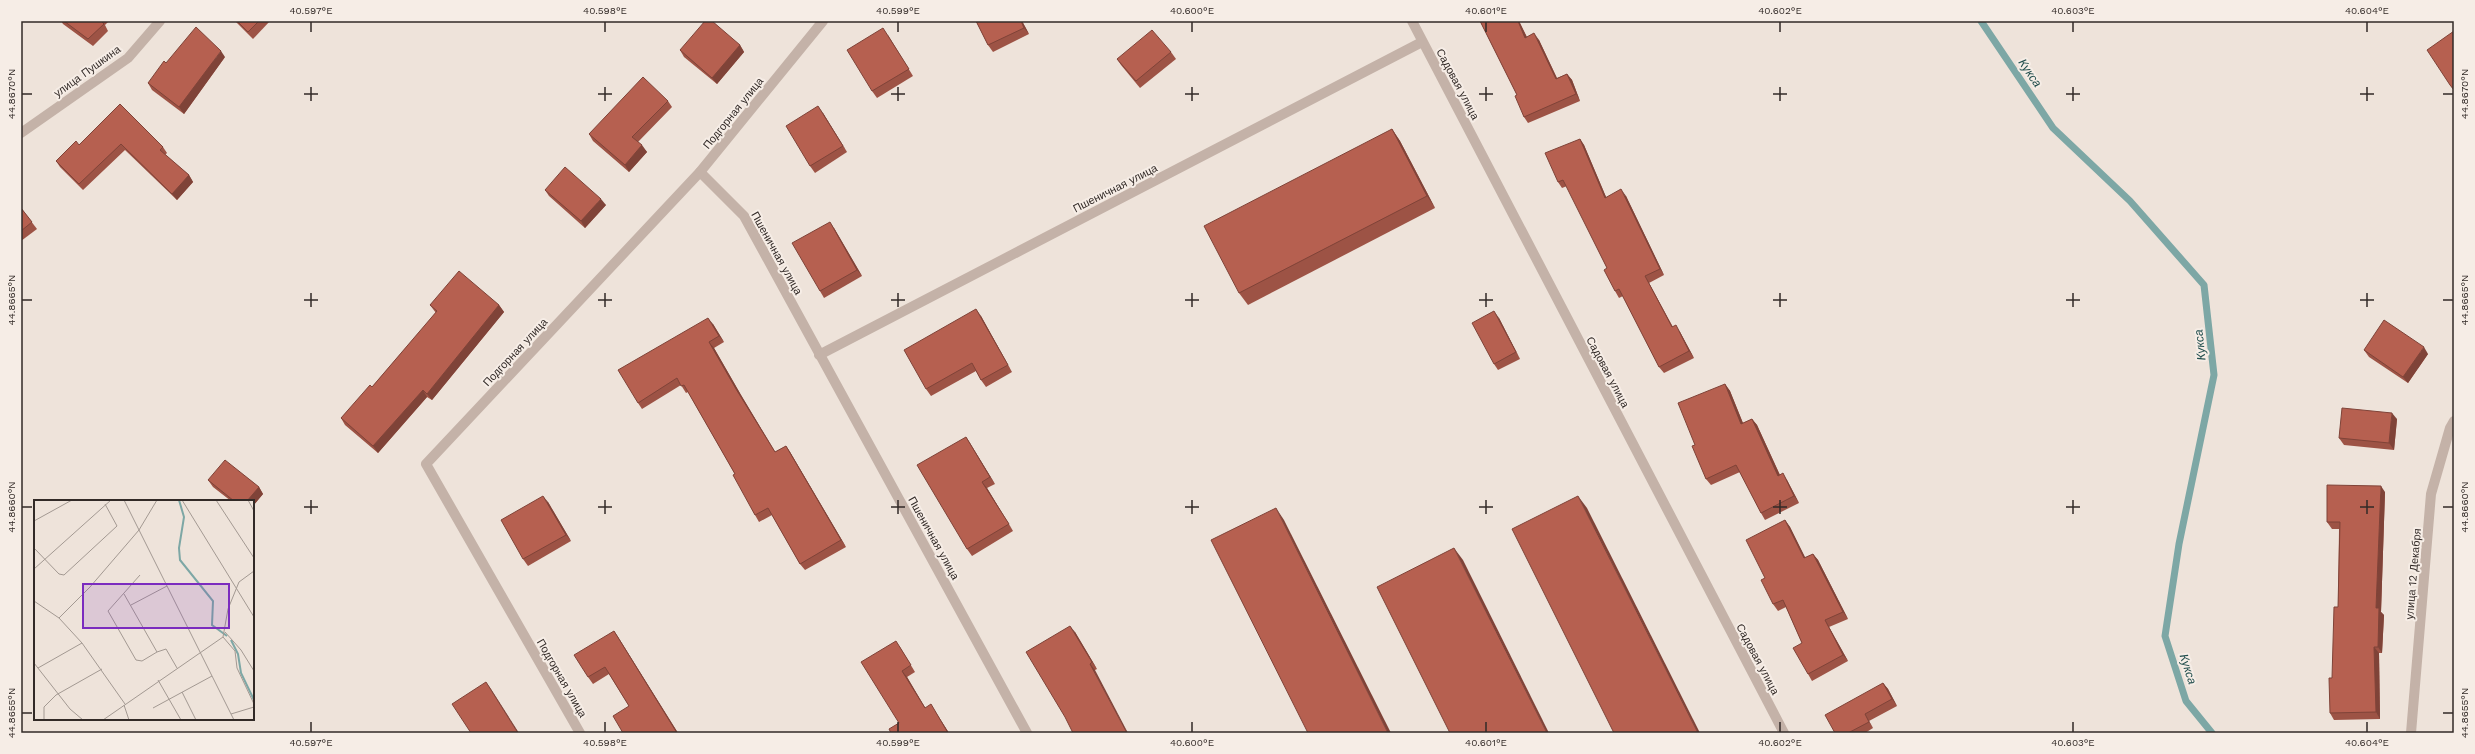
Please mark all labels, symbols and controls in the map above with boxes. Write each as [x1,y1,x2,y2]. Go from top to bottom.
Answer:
text: 40.597°E [289,5,333,16]
text: 40.598°E [583,5,627,16]
text: 40.599°E [876,5,920,16]
text: 40.600°E [1170,5,1214,16]
text: 40.601°E [1465,5,1507,16]
text: 40.602°E [1758,5,1802,16]
text: 40.603°E [2051,5,2095,16]
text: 40.604°E [2345,5,2389,16]
street label: улица Пушкина [51,42,124,100]
street label: Садовая улица [1433,47,1482,123]
water label: Кукса [2015,56,2045,90]
text: 44.8670°N [6,69,17,119]
text: 44.8670°N [2459,69,2470,119]
street label: Подгорная улица [701,74,767,152]
street label: Пшеничная улица [1071,161,1160,215]
street label: Пшеничная улица [748,209,805,298]
text: 44.8665°N [6,275,17,325]
text: 44.8665°N [2459,275,2470,325]
street label: Подгорная улица [480,315,551,389]
water label: Кукса [2191,328,2209,361]
street label: Садовая улица [1583,335,1632,411]
text: 44.8660°N [6,481,17,533]
text: 44.8660°N [2459,481,2470,533]
street label: Пшеничная улица [905,494,962,583]
inset map [34,500,254,720]
street label: улица 12 Декабря [2403,528,2424,620]
street label: Садовая улица [1733,622,1782,698]
street label: Подгорная улица [534,637,590,721]
water label: Кукса [2177,652,2200,686]
text: 44.8655°N [6,688,17,738]
text: 44.8655°N [2459,688,2470,738]
text: 40.597°E [289,737,333,748]
text: 40.598°E [583,737,627,748]
text: 40.599°E [876,737,920,748]
text: 40.600°E [1170,737,1214,748]
text: 40.601°E [1465,737,1507,748]
text: 40.602°E [1758,737,1802,748]
text: 40.603°E [2051,737,2095,748]
text: 40.604°E [2345,737,2389,748]

